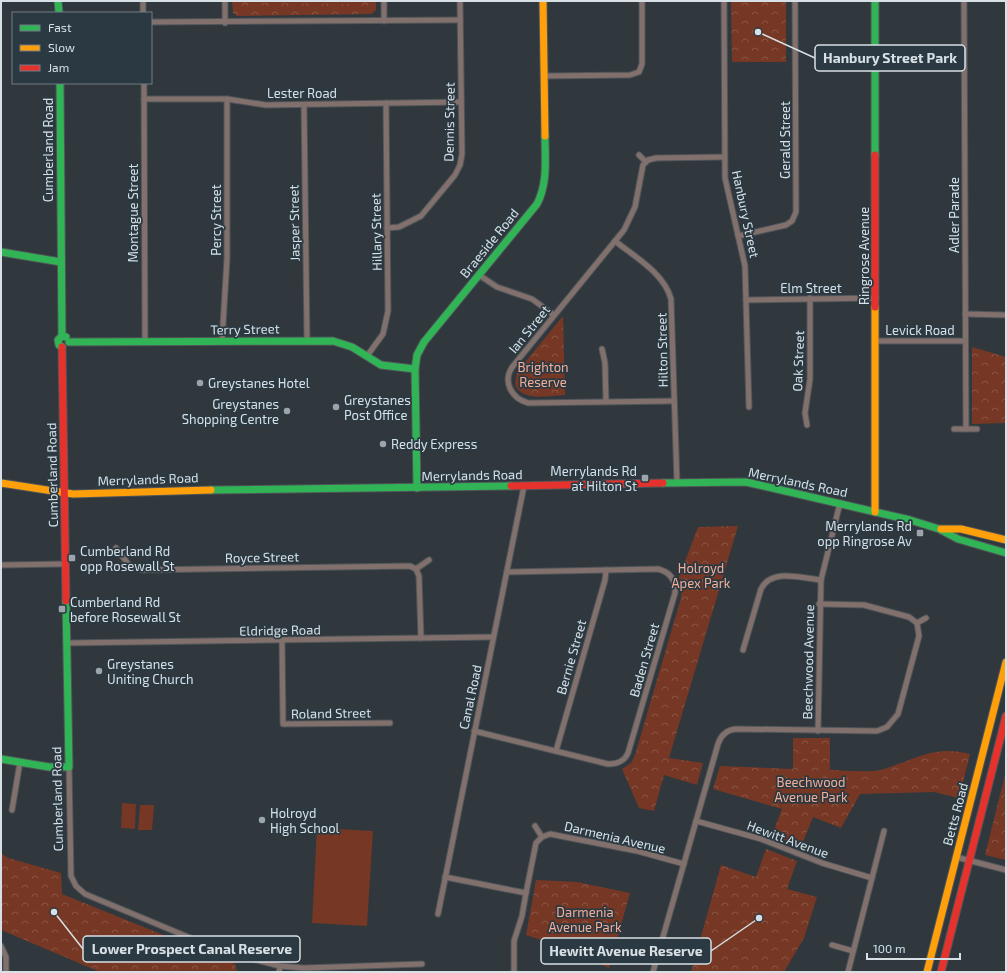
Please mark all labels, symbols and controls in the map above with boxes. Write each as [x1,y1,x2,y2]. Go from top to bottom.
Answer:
legend [12,12,152,84]
text: Fast [48,20,72,34]
text: Slow [48,40,75,54]
callout: Hanbury Street Park [815,45,965,71]
text: Hanbury Street Park [823,49,957,66]
text: Jam [48,60,69,74]
street label: Dennis Street [440,82,458,162]
street label: Lester Road [267,85,337,101]
street label: Cumberland Road [40,98,56,202]
street label: Gerald Street [777,101,793,179]
street label: Montague Street [125,163,141,263]
street label: Hanbury Street [729,169,763,259]
street label: Adler Parade [946,177,962,253]
street label: Percy Street [208,184,224,256]
street label: Jasper Street [285,184,303,261]
street label: Hillary Street [367,193,385,271]
street label: Braeside Road [456,205,522,281]
street label: Ringrose Avenue [856,207,872,305]
street label: Elm Street [780,280,842,296]
street label: Ian Street [505,302,553,356]
street label: Hilton Street [653,313,671,387]
street label: Terry Street [210,320,280,338]
street label: Levick Road [885,322,955,338]
street label: Oak Street [789,330,807,392]
park label: Brighton Reserve [517,359,569,390]
place label: Greystanes Hotel [208,375,310,391]
marker: Greystanes Hotel [195,378,205,388]
place label: Greystanes Post Office [344,392,411,423]
place label: Greystanes Shopping Centre [182,396,279,427]
marker: Greystanes Post Office [331,402,341,412]
marker: Greystanes Shopping Centre [282,406,292,416]
street label: Cumberland Road [43,423,61,527]
place label: Reddy Express [391,436,477,452]
marker: Reddy Express [378,439,388,449]
place label: Merrylands Rd at Hilton St [550,463,637,494]
street label: Merrylands Road [747,464,849,500]
street label: Merrylands Road [421,466,523,484]
street label: Merrylands Road [97,469,199,489]
marker: Merrylands Rd at Hilton St [640,473,650,483]
place label: Merrylands Rd opp Ringrose Av [817,518,912,549]
marker: Merrylands Rd opp Ringrose Av [915,528,925,538]
place label: Cumberland Rd opp Rosewall St [80,543,175,574]
street label: Royce Street [225,548,299,566]
marker: Cumberland Rd opp Rosewall St [67,553,77,563]
park label: Holroyd Apex Park [672,560,731,591]
place label: Cumberland Rd before Rosewall St [70,594,181,625]
marker: Cumberland Rd before Rosewall St [57,604,67,614]
street label: Beechwood Avenue [799,604,817,720]
street label: Bernie Street [553,618,589,696]
street label: Eldridge Road [239,621,321,639]
street label: Baden Street [626,621,662,699]
place label: Greystanes Uniting Church [107,656,194,687]
street label: Canal Road [455,663,485,731]
marker: Greystanes Uniting Church [94,666,104,676]
street label: Roland Street [291,704,371,722]
street label: Cumberland Road [48,747,66,851]
park label: Beechwood Avenue Park [774,774,848,805]
street label: Betts Road [939,781,971,847]
place label: Holroyd High School [270,805,340,836]
marker: Holroyd High School [257,815,267,825]
street label: Hewitt Avenue [745,817,831,861]
street label: Darmenia Avenue [563,818,667,856]
park label: Darmenia Avenue Park [548,904,622,935]
scale bar [867,935,960,961]
callout: Lower Prospect Canal Reserve [83,936,300,962]
callout: Hewitt Avenue Reserve [541,938,711,964]
text: Lower Prospect Canal Reserve [92,940,292,957]
text: 100 m [873,941,905,955]
text: Hewitt Avenue Reserve [549,942,703,959]

